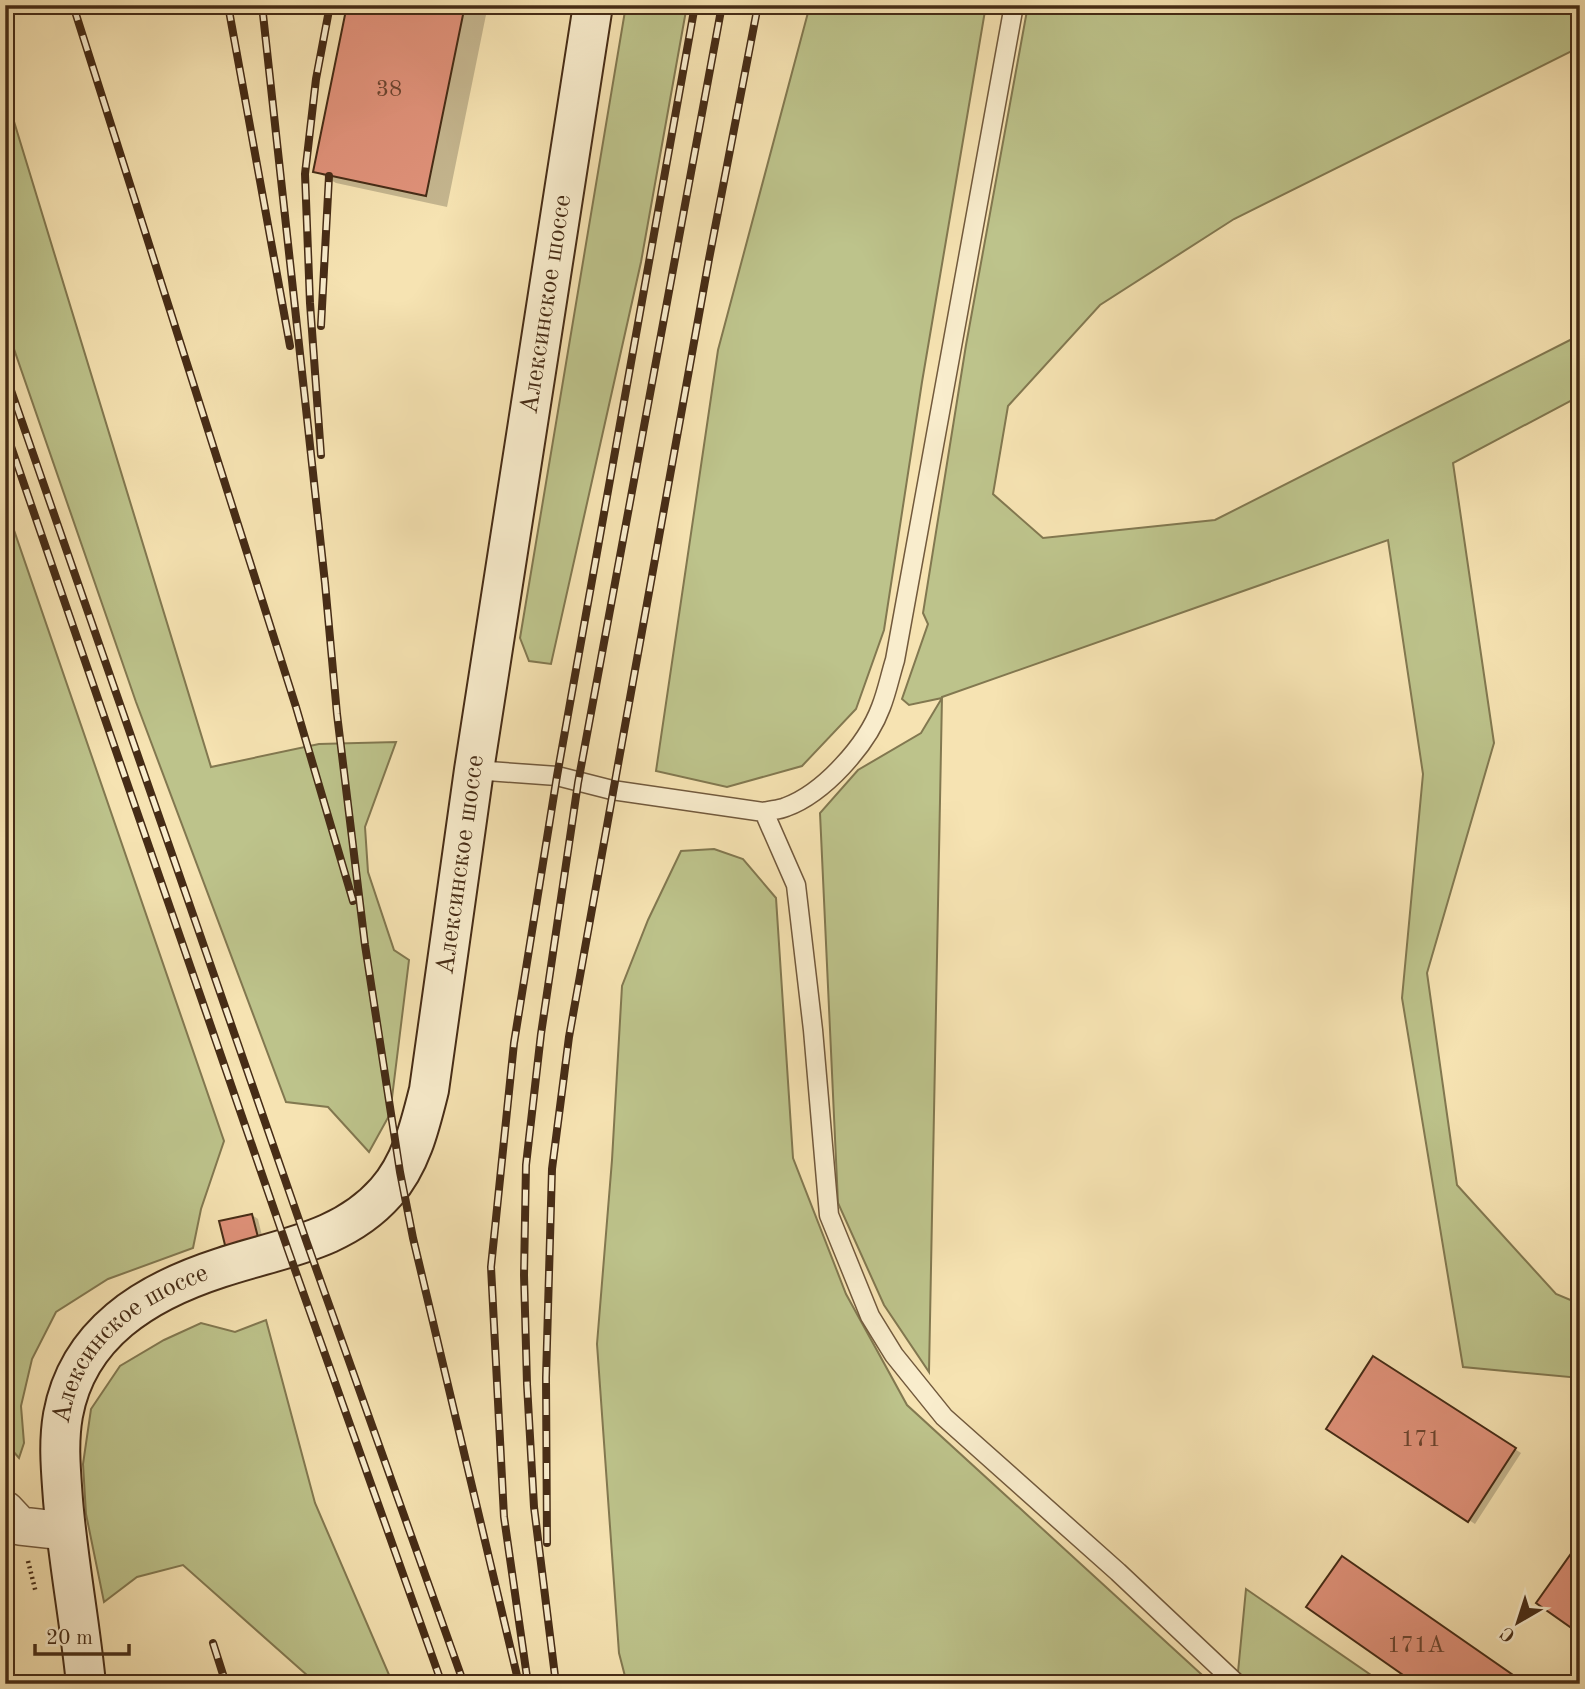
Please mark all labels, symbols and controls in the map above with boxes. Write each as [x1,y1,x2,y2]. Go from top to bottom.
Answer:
house number: 38 [376,78,402,101]
street label: Алексинское шоссе [517,193,576,416]
street label: Алексинское шоссе [432,753,489,976]
street label: Алексинское шоссе [49,1260,212,1426]
house number: 171 [1401,1428,1441,1451]
north arrow [1484,1588,1554,1658]
scale bar [35,1612,130,1656]
text: С [1498,1622,1520,1645]
text: 20 m [46,1628,93,1649]
house number: 171А [1387,1634,1445,1657]

